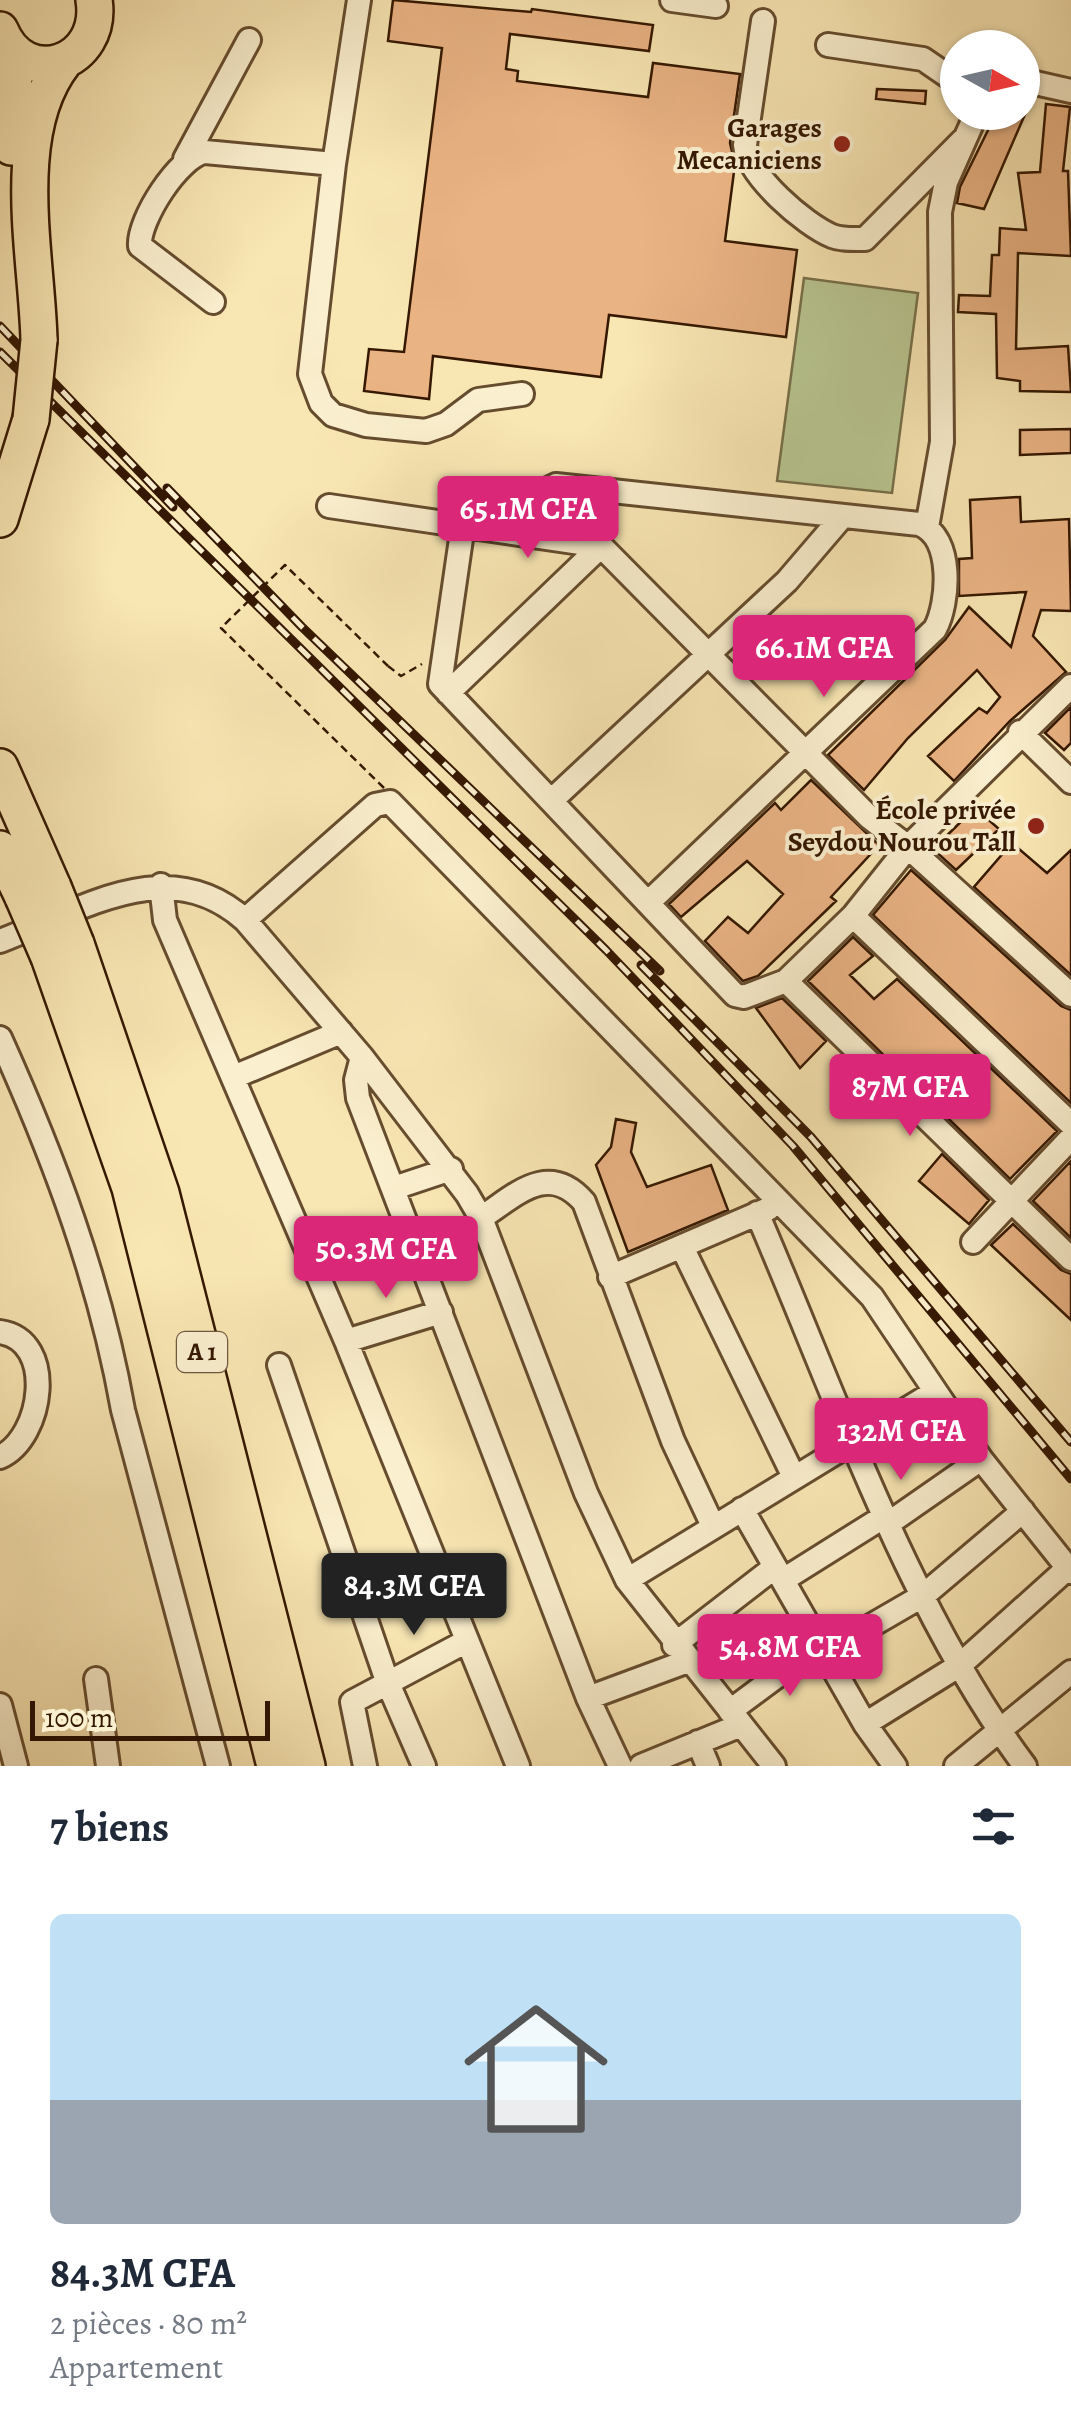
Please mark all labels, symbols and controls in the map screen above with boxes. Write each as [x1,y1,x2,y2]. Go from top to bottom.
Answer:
north arrow [940,30,1040,130]
map controls [940,30,1040,130]
place label: Garages Mecaniciens [676,109,822,179]
marker: Garages Mecaniciens [831,133,853,155]
pin: 65.1M CFA [414,476,642,561]
text: 65.1M CFA [460,486,596,530]
pin: 66.1M CFA [710,615,938,700]
text: 66.1M CFA [755,625,893,669]
place label: École privée Seydou Nourou Tall [788,791,1017,861]
marker: École privée Seydou Nourou Tall [1025,815,1047,837]
pin: 87M CFA [818,1054,1002,1139]
text: 87M CFA [851,1064,969,1108]
pin: 50.3M CFA [272,1216,500,1301]
text: 50.3M CFA [316,1226,456,1270]
road number: A 1 [177,1332,227,1372]
pin: 132M CFA [798,1398,1004,1483]
text: 132M CFA [837,1408,965,1452]
pin: 84.3M CFA [300,1553,528,1638]
text: 84.3M CFA [344,1563,484,1607]
pin: 54.8M CFA [676,1614,904,1699]
text: 54.8M CFA [720,1624,860,1668]
scale bar [30,1696,270,1740]
text: 100 m [45,1699,113,1737]
text: 7 biens [50,1798,169,1855]
icon: filters [966,1799,1021,1854]
icon: home [446,1979,626,2159]
text: 84.3M CFA [50,2244,235,2301]
text: 2 pièces · 80 m² [50,2301,247,2345]
text: Appartement [50,2345,223,2389]

